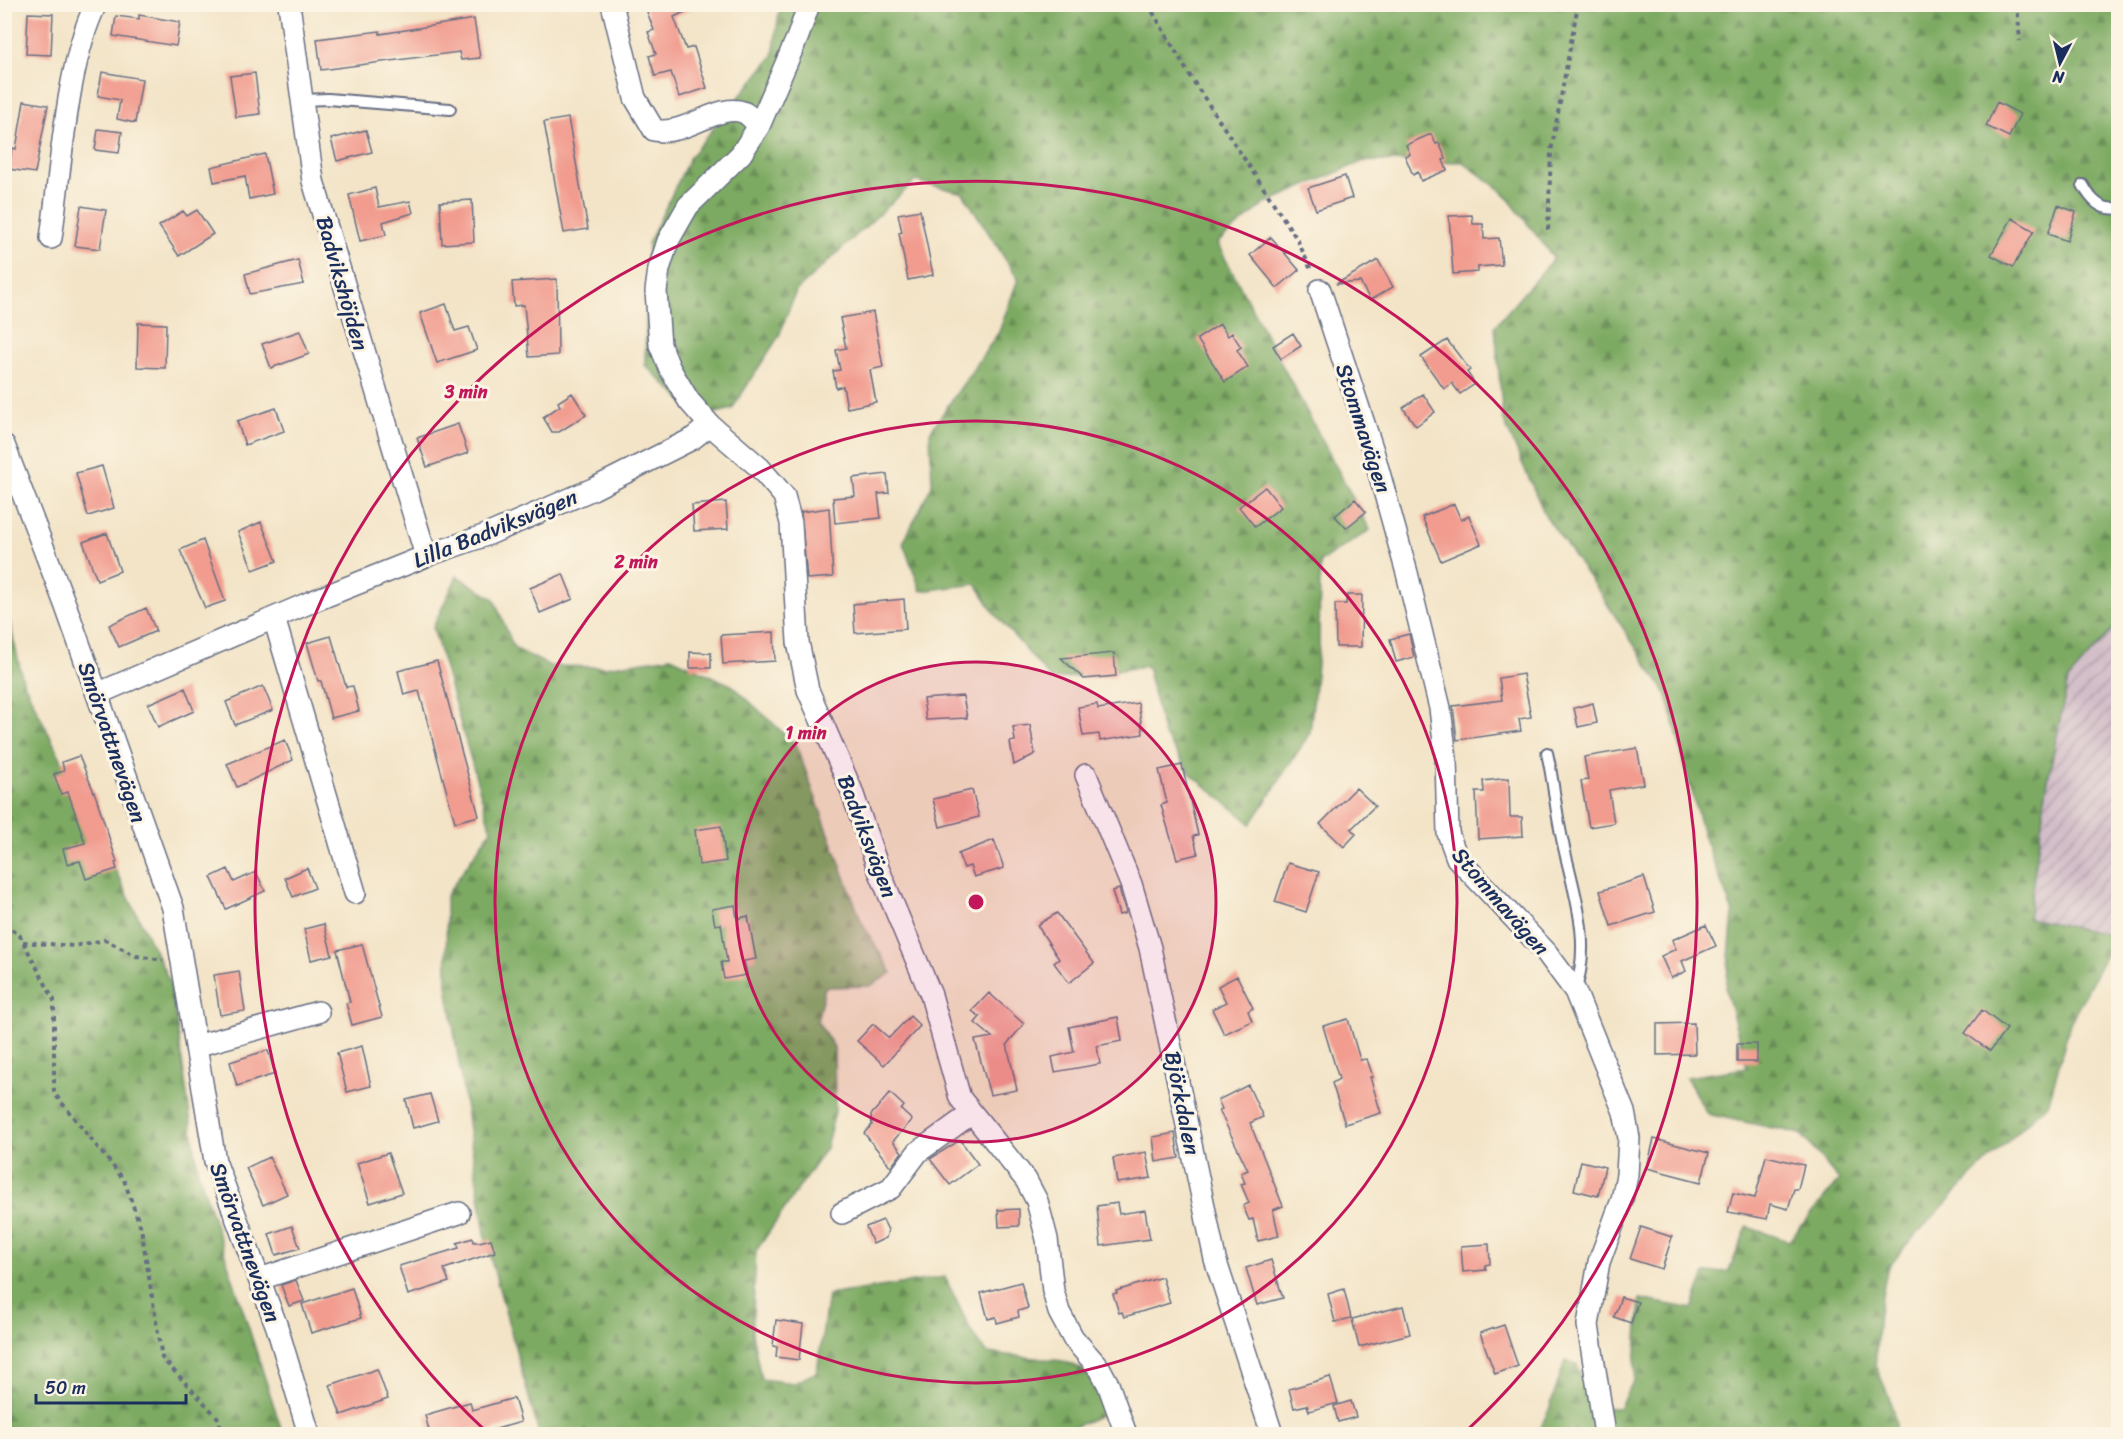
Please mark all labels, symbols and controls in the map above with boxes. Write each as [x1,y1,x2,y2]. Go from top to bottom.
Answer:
north arrow [2030,33,2090,93]
text: N [2050,62,2066,93]
street label: Badvikshöjden [305,211,380,355]
street label: Stommavägen [1324,358,1403,498]
text: 3 min [443,376,488,408]
street label: Lilla Badviksvägen [407,478,584,579]
text: 2 min [613,546,658,578]
street label: Smörvattnevägen [67,656,158,828]
text: 1 min [786,717,827,749]
street label: Badviksvägen [826,769,909,904]
street label: Stommavägen [1442,838,1559,965]
centre of rings [966,892,986,912]
street label: Björkdalen [1153,1048,1212,1158]
street label: Smörvattnevägen [198,1156,293,1328]
scale bar [36,1367,186,1405]
text: 50 m [45,1372,86,1404]

